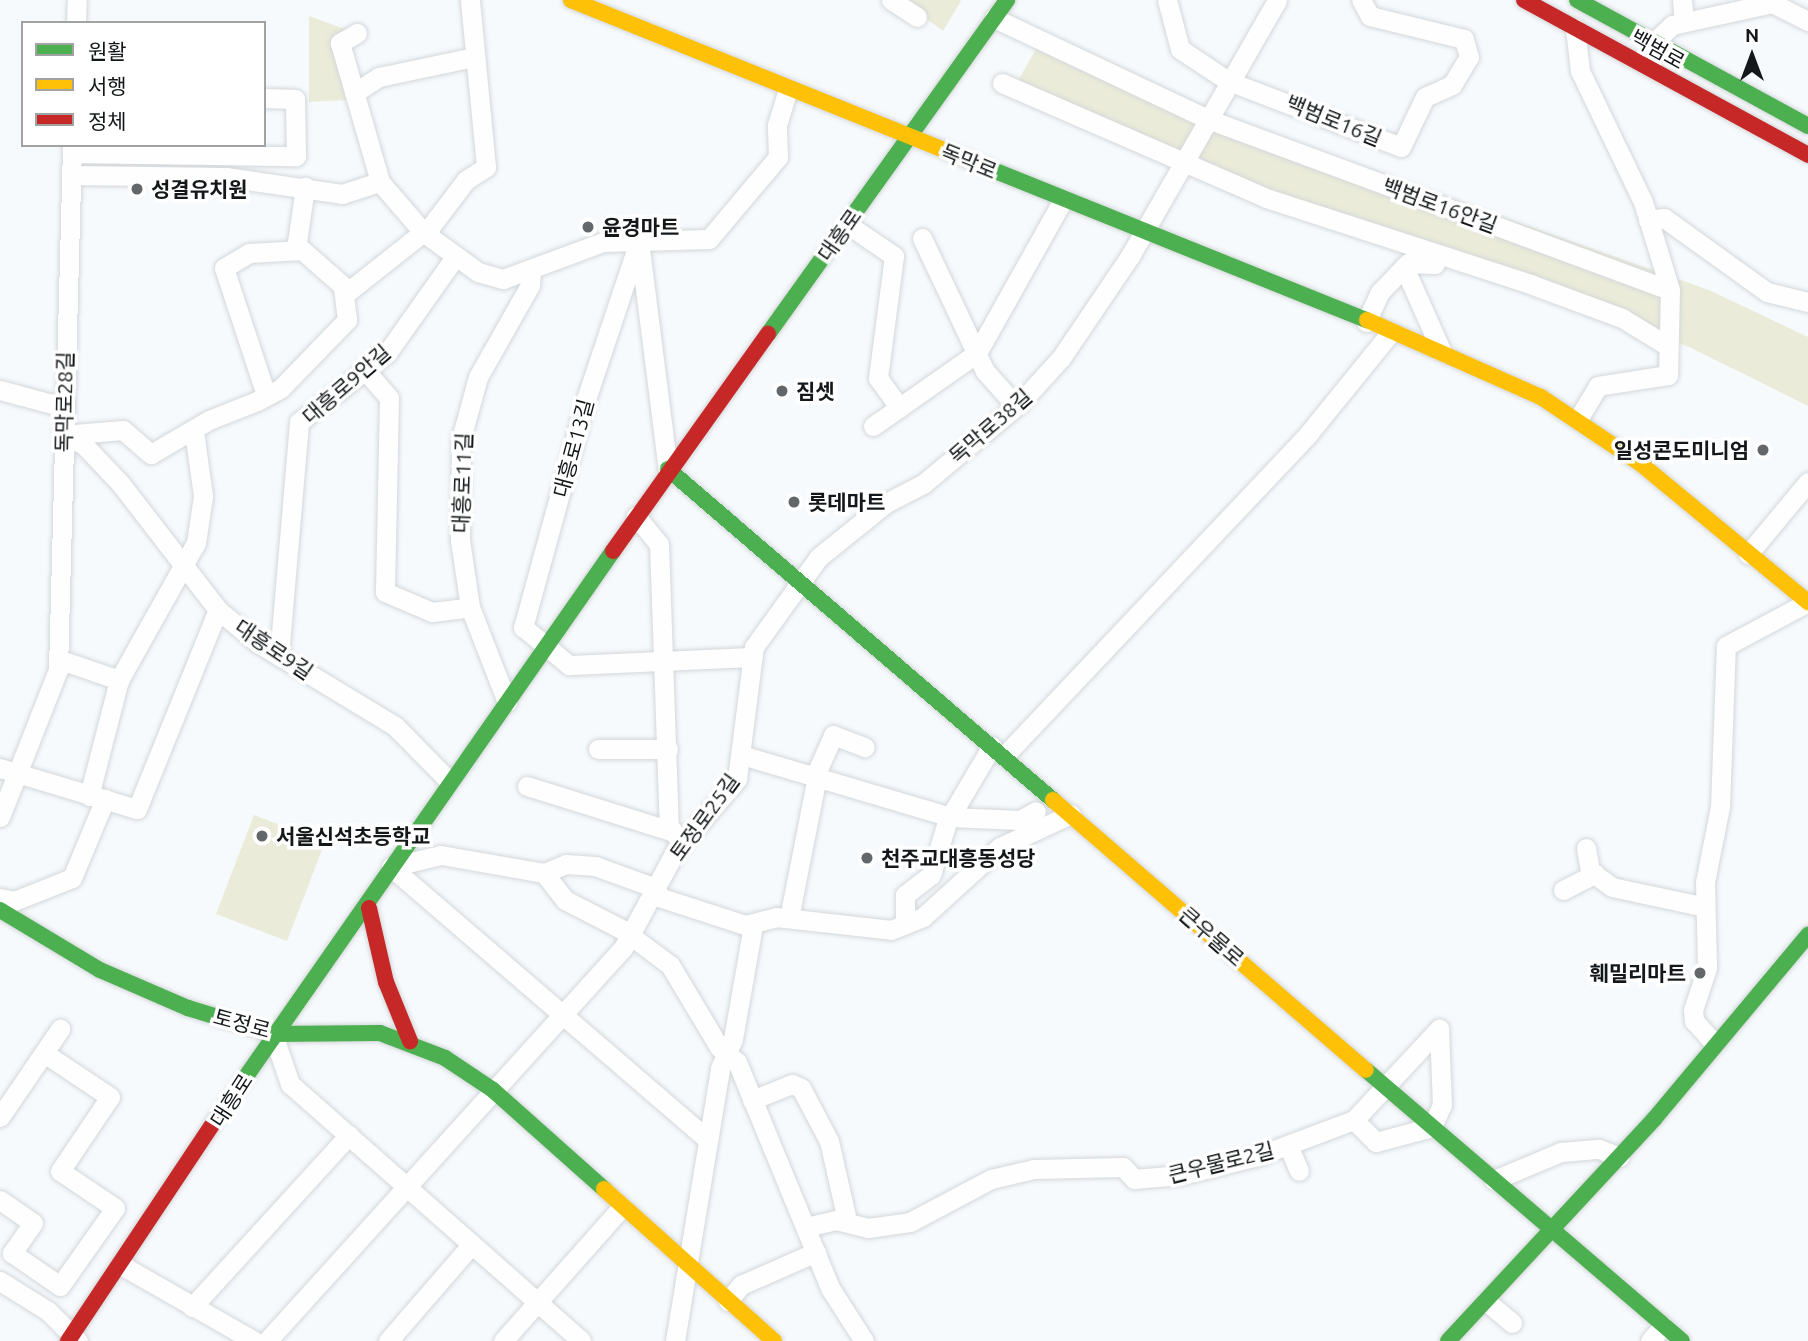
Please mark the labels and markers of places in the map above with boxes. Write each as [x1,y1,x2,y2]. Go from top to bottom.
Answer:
place label: 성결유치원 [151,176,248,202]
marker: 성결유치원 [129,181,145,197]
place label: 윤경마트 [602,214,679,240]
marker: 윤경마트 [580,219,596,235]
place label: 짐셋 [796,378,835,404]
marker: 짐셋 [774,383,790,399]
place label: 일성콘도미니엄 [1614,437,1749,463]
marker: 일성콘도미니엄 [1755,442,1771,458]
place label: 롯데마트 [808,489,885,515]
marker: 롯데마트 [786,494,802,510]
place label: 서울신석초등학교 [276,823,431,849]
marker: 서울신석초등학교 [254,828,270,844]
place label: 천주교대흥동성당 [881,845,1036,871]
marker: 천주교대흥동성당 [859,850,875,866]
place label: 훼밀리마트 [1589,960,1686,986]
marker: 훼밀리마트 [1692,965,1708,981]

